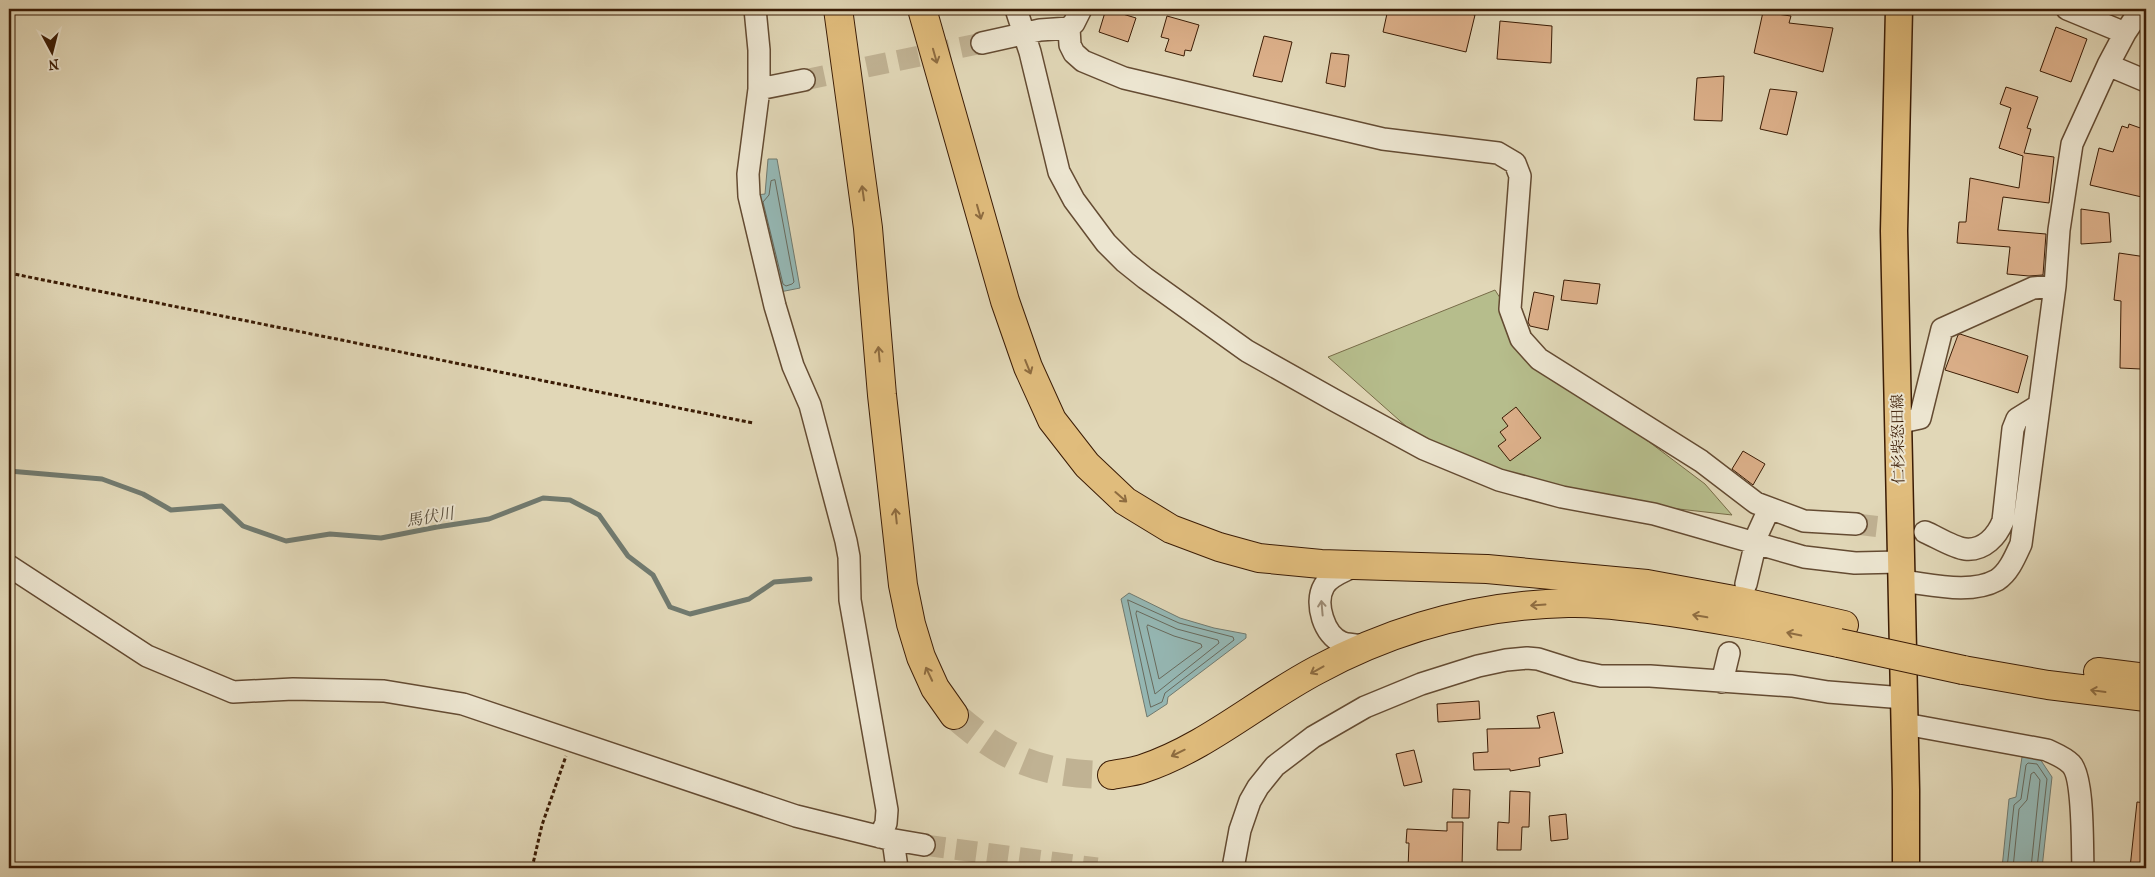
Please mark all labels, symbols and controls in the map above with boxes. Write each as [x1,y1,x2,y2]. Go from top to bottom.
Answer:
north arrow [28,28,78,78]
one-way arrow [931,47,941,63]
text: N [47,55,60,74]
one-way arrow [858,185,868,201]
one-way arrow [975,204,985,220]
one-way arrow [874,347,883,363]
one-way arrow [1024,359,1033,374]
street label: 仁杉柴怒田線 [1888,394,1908,484]
one-way arrow [1115,492,1128,503]
water label: 馬伏川 [405,503,457,531]
one-way arrow [891,508,901,524]
one-way arrow [1530,600,1546,609]
one-way arrow [1317,601,1327,617]
one-way arrow [1692,611,1708,621]
one-way arrow [1786,629,1802,638]
one-way arrow [1310,666,1325,675]
one-way arrow [924,667,933,682]
one-way arrow [2090,686,2106,696]
one-way arrow [1171,749,1186,759]

